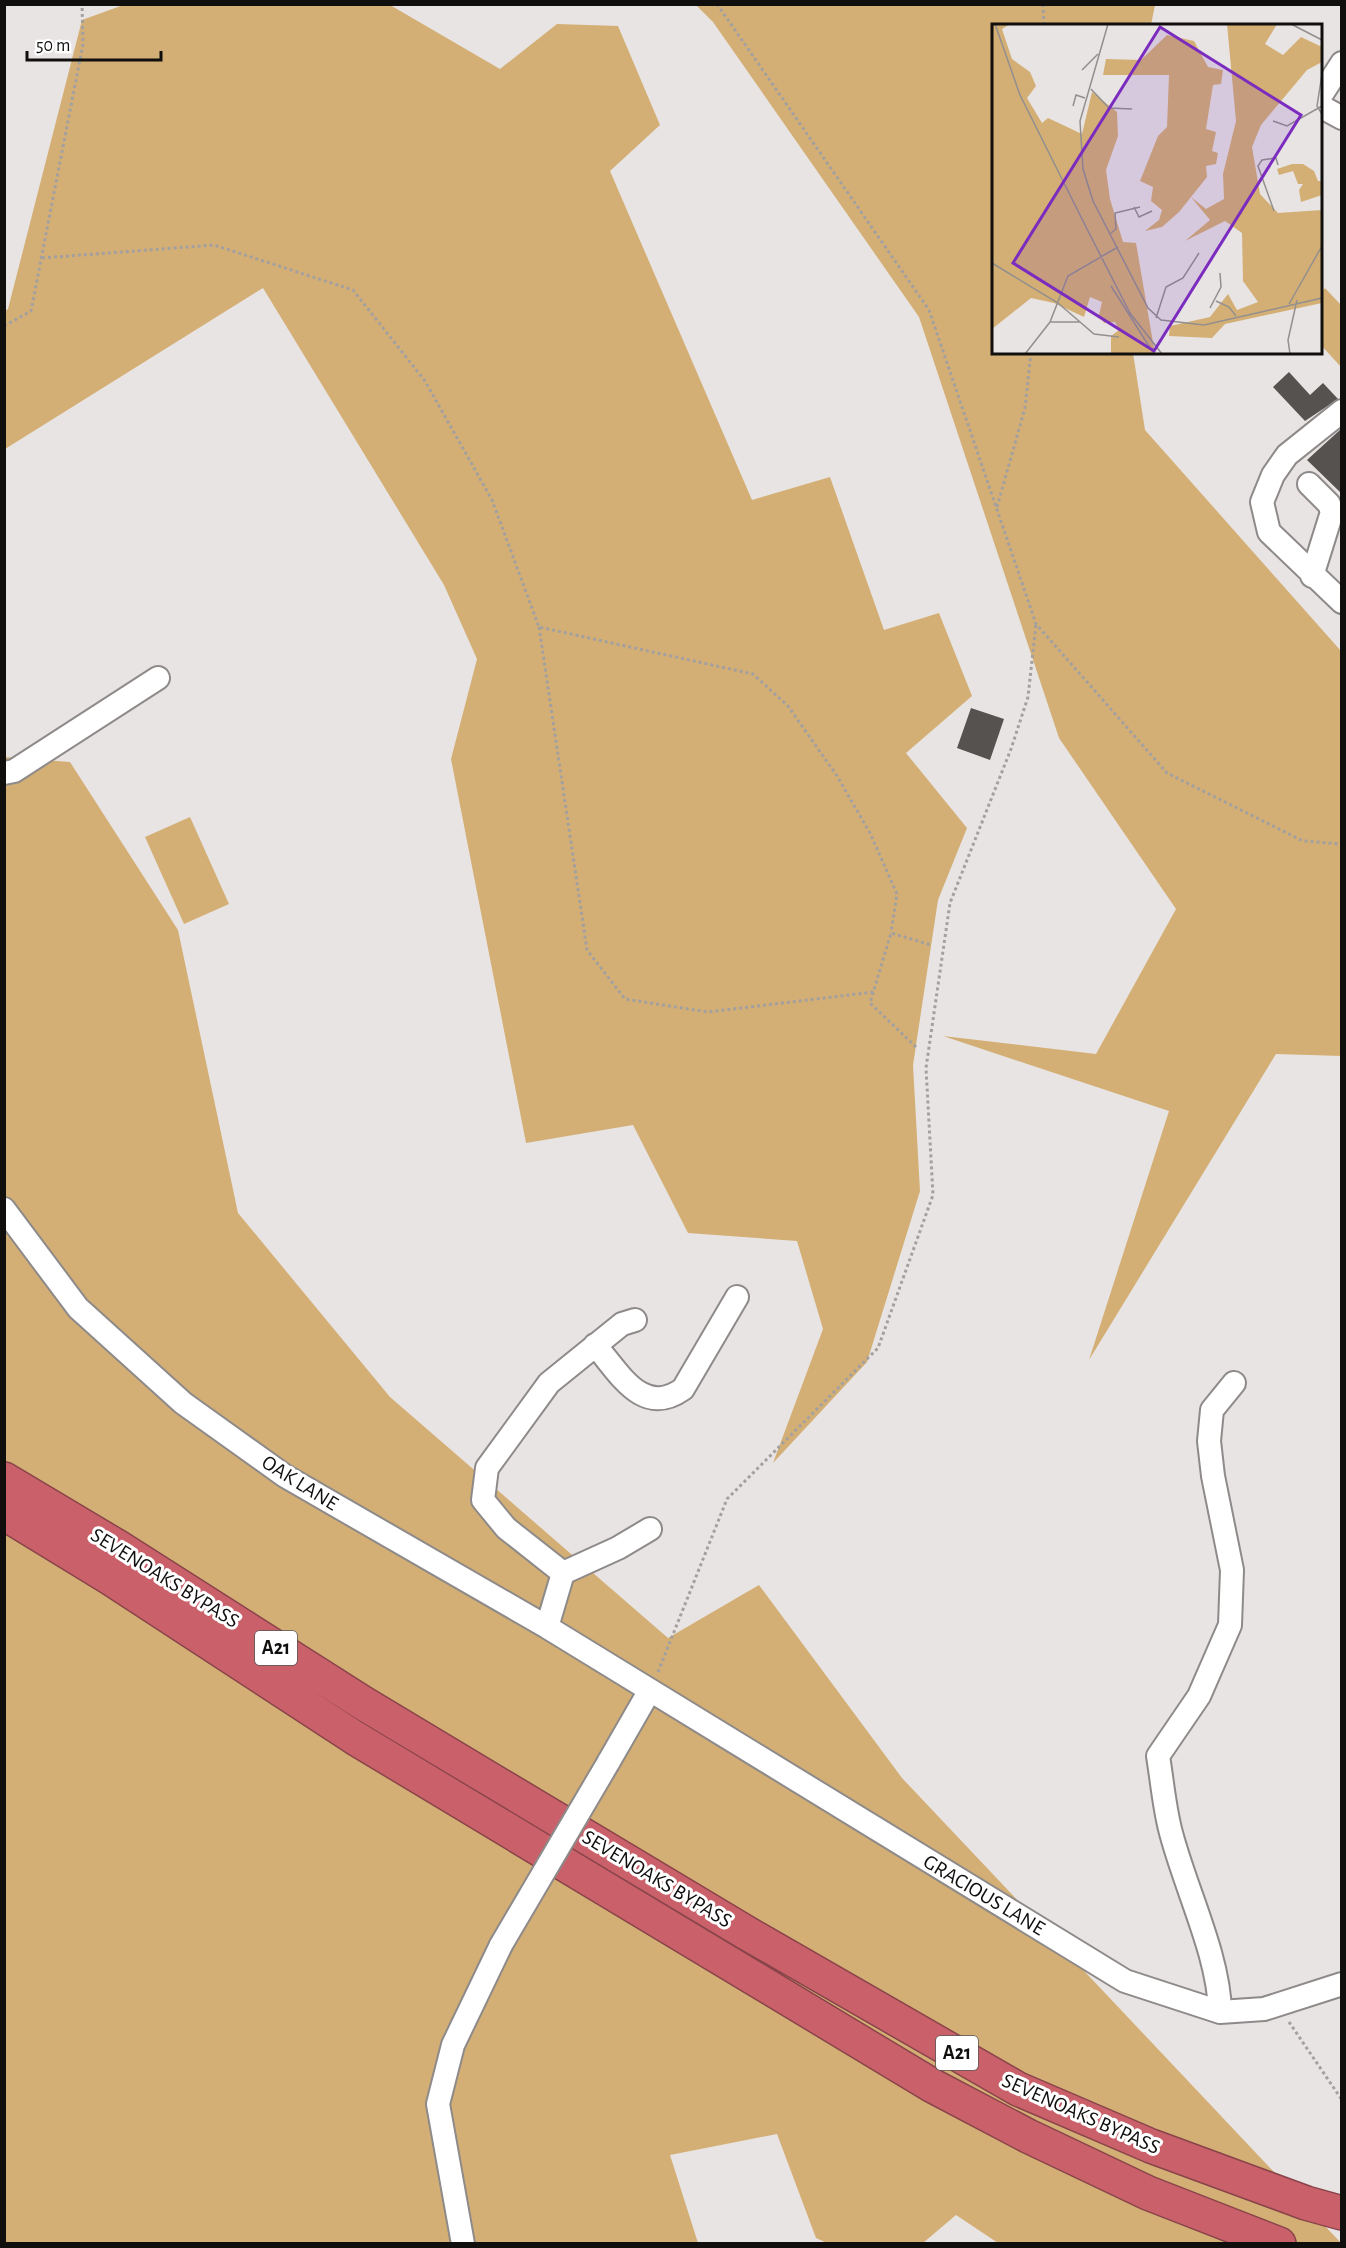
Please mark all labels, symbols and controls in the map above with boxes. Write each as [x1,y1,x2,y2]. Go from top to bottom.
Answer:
scale bar [27,24,160,62]
inset map [992,24,1322,354]
text: 50 m [36,37,70,55]
street label: OAK LANE [258,1451,342,1515]
street label: SEVENOAKS BYPASS [87,1524,243,1632]
road number: A21 [255,1631,297,1665]
street label: SEVENOAKS BYPASS [579,1826,735,1932]
street label: GRACIOUS LANE [920,1851,1048,1939]
road number: A21 [936,2036,978,2070]
street label: SEVENOAKS BYPASS [999,2070,1163,2158]

